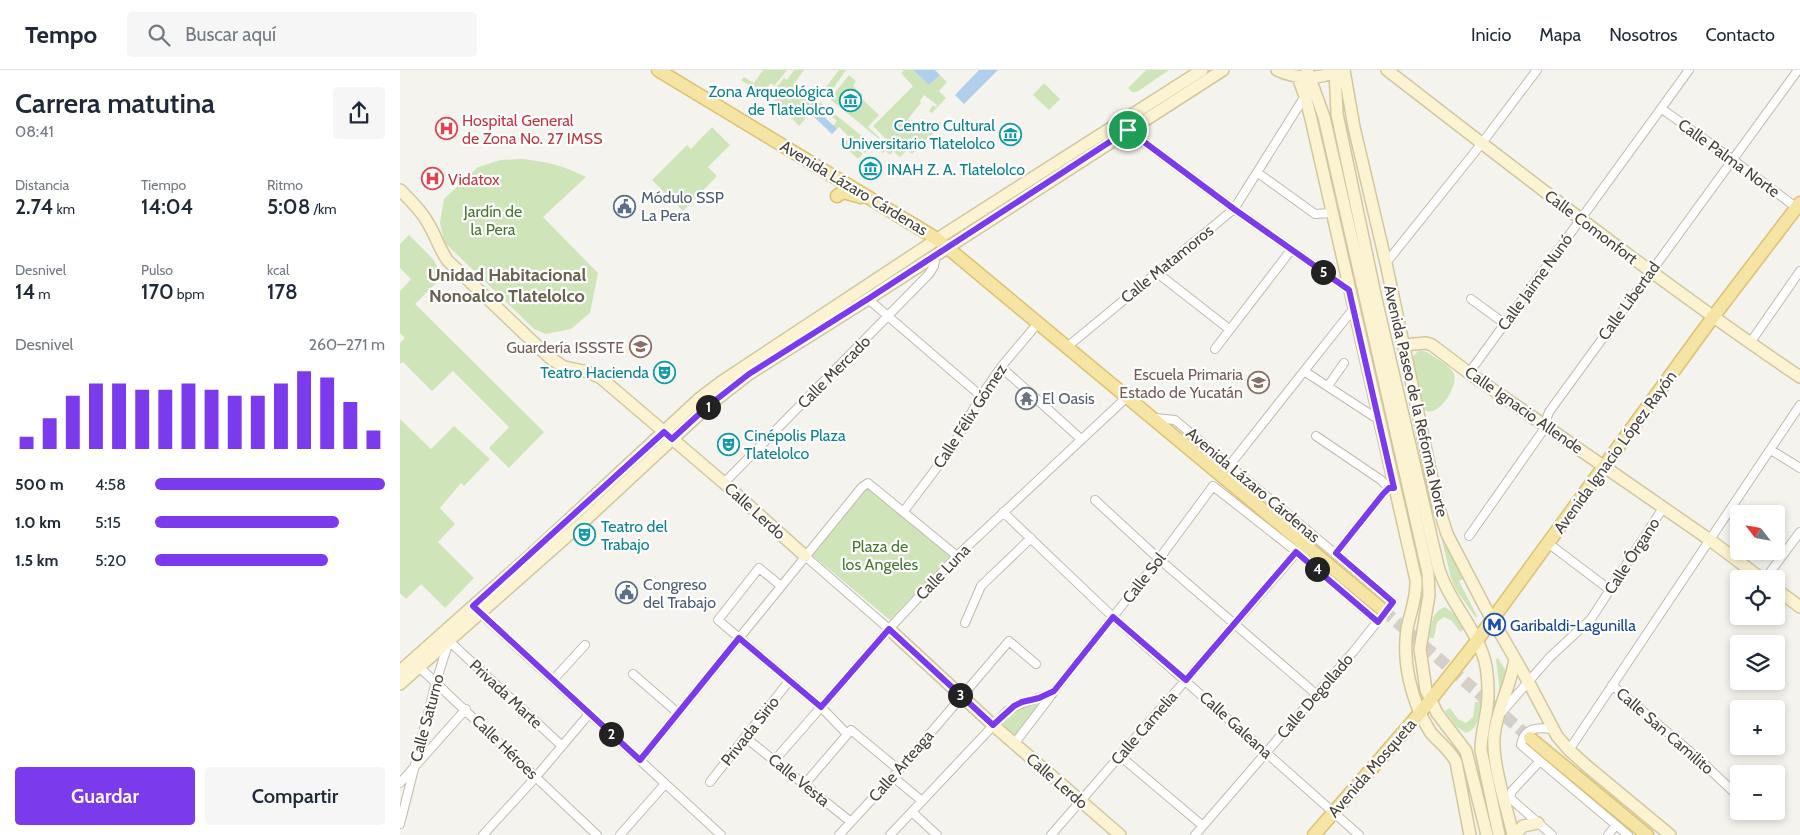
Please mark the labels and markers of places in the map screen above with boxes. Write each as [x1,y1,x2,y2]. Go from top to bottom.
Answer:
place label: Zona Arqueológica de Tlatelolco [709,82,834,119]
museum icon: Zona Arqueológica de Tlatelolco [838,88,862,112]
pin [1107,109,1149,151]
place label: Hospital General de Zona No. 27 IMSS [462,111,603,148]
place label: Centro Cultural Universitario Tlatelolco [841,116,995,153]
hospital icon: Hospital General de Zona No. 27 IMSS [434,117,458,141]
museum icon: Centro Cultural Universitario Tlatelolco [999,122,1023,146]
museum icon: INAH Z. A. Tlatelolco [859,157,883,181]
place label: INAH Z. A. Tlatelolco [887,160,1025,179]
hospital icon: Vidatox [420,167,444,191]
place label: Vidatox [448,170,500,189]
place label: Módulo SSP La Pera [641,188,724,225]
public building icon: Módulo SSP La Pera [613,194,637,218]
pin: 5 [1310,260,1336,284]
school or university icon: Guardería ISSSTE [628,335,652,359]
place label: Guardería ISSSTE [506,338,624,357]
theatre icon: Teatro Hacienda [653,360,677,384]
place label: Teatro Hacienda [540,363,649,382]
place label: Escuela Primaria Estado de Yucatán [1119,365,1243,402]
school or university icon: Escuela Primaria Estado de Yucatán [1247,371,1271,395]
temple icon: El Oasis [1014,386,1038,410]
place label: El Oasis [1042,389,1095,408]
pin: 1 [696,394,720,420]
place label: Cinépolis Plaza Tlatelolco [744,426,846,463]
theatre icon: Cinépolis Plaza Tlatelolco [716,432,740,456]
place label: Teatro del Trabajo [601,517,668,554]
theatre icon: Teatro del Trabajo [573,523,597,547]
pin: 4 [1304,556,1330,582]
place label: Congreso del Trabajo [643,575,716,612]
public building icon: Congreso del Trabajo [615,581,639,605]
metro station icon: Garibaldi-Lagunilla [1482,613,1506,637]
place label: Garibaldi-Lagunilla [1510,616,1636,635]
pin: 3 [948,682,972,708]
pin: 2 [598,722,624,746]

